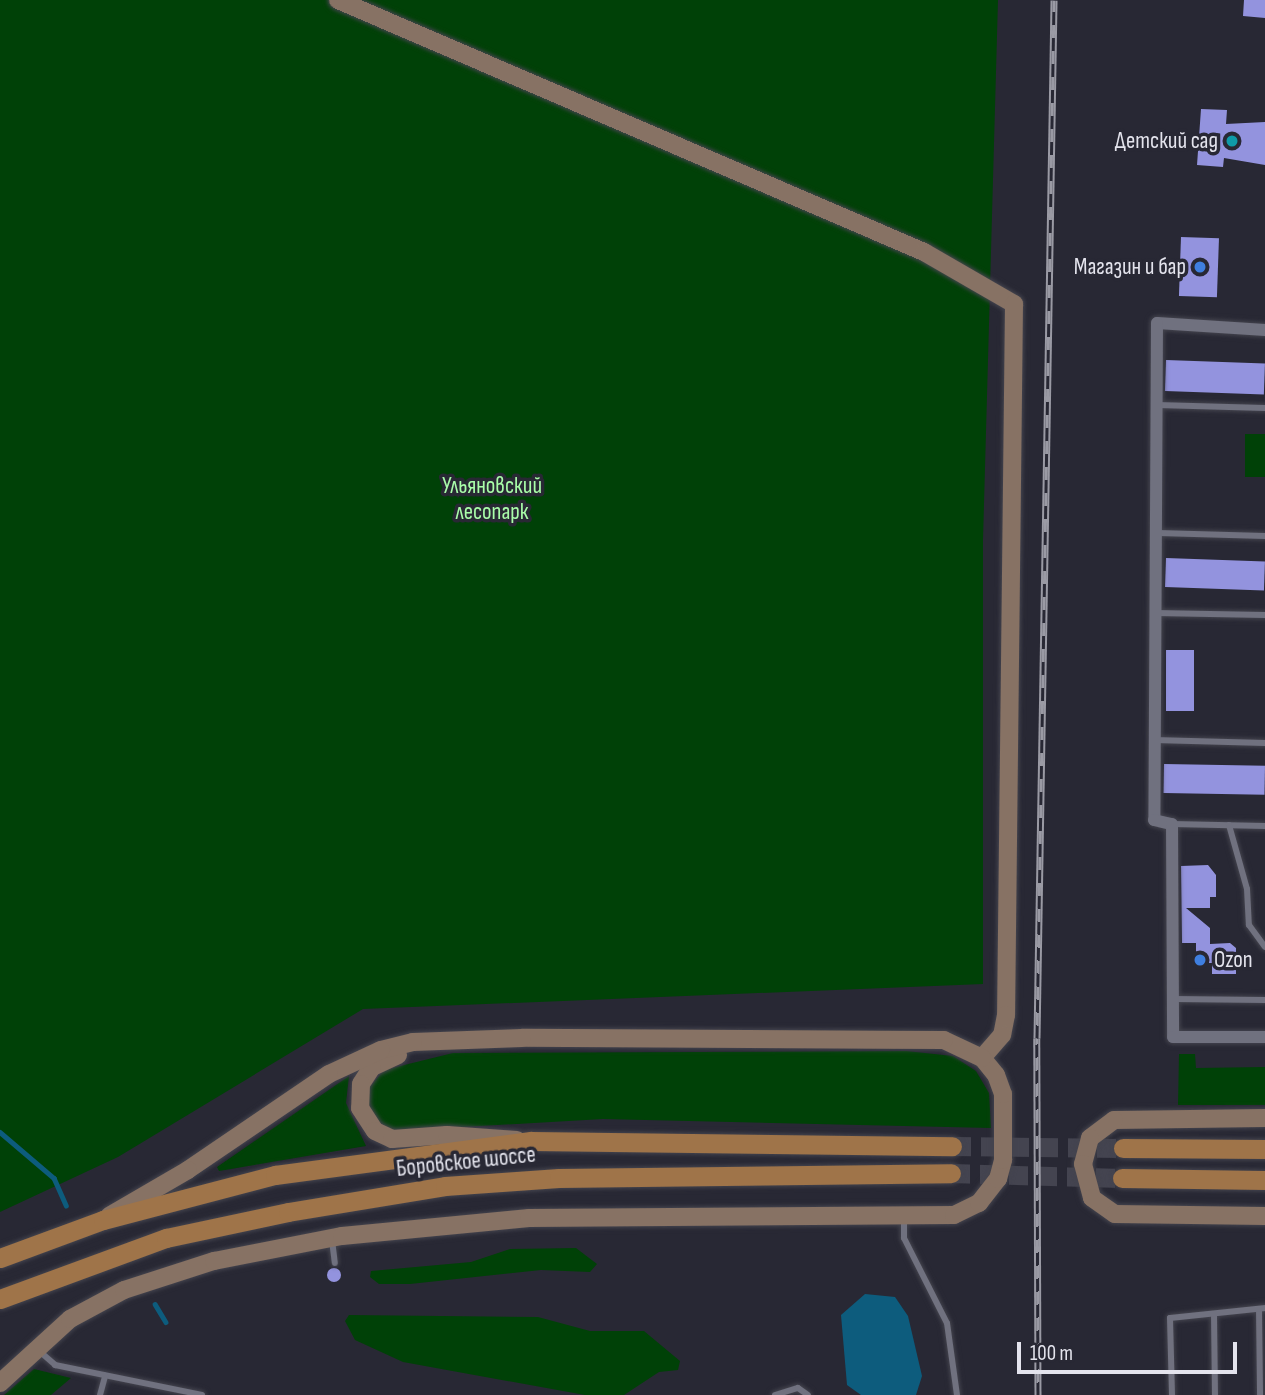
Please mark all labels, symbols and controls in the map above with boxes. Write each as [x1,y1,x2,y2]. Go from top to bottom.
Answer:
place label: Детский сад [1115,127,1218,155]
marker: Детский сад [1224,133,1240,149]
place label: Магазин и бар [1074,253,1186,281]
marker: Магазин и бар [1192,259,1208,275]
park label: Ульяновский лесопарк [442,472,542,526]
place label: Ozon [1214,946,1253,974]
marker: Ozon [1192,952,1208,968]
street label: Боровское шоссе [395,1141,537,1183]
scale bar [1020,1328,1240,1372]
text: 100 m [1030,1341,1073,1366]

